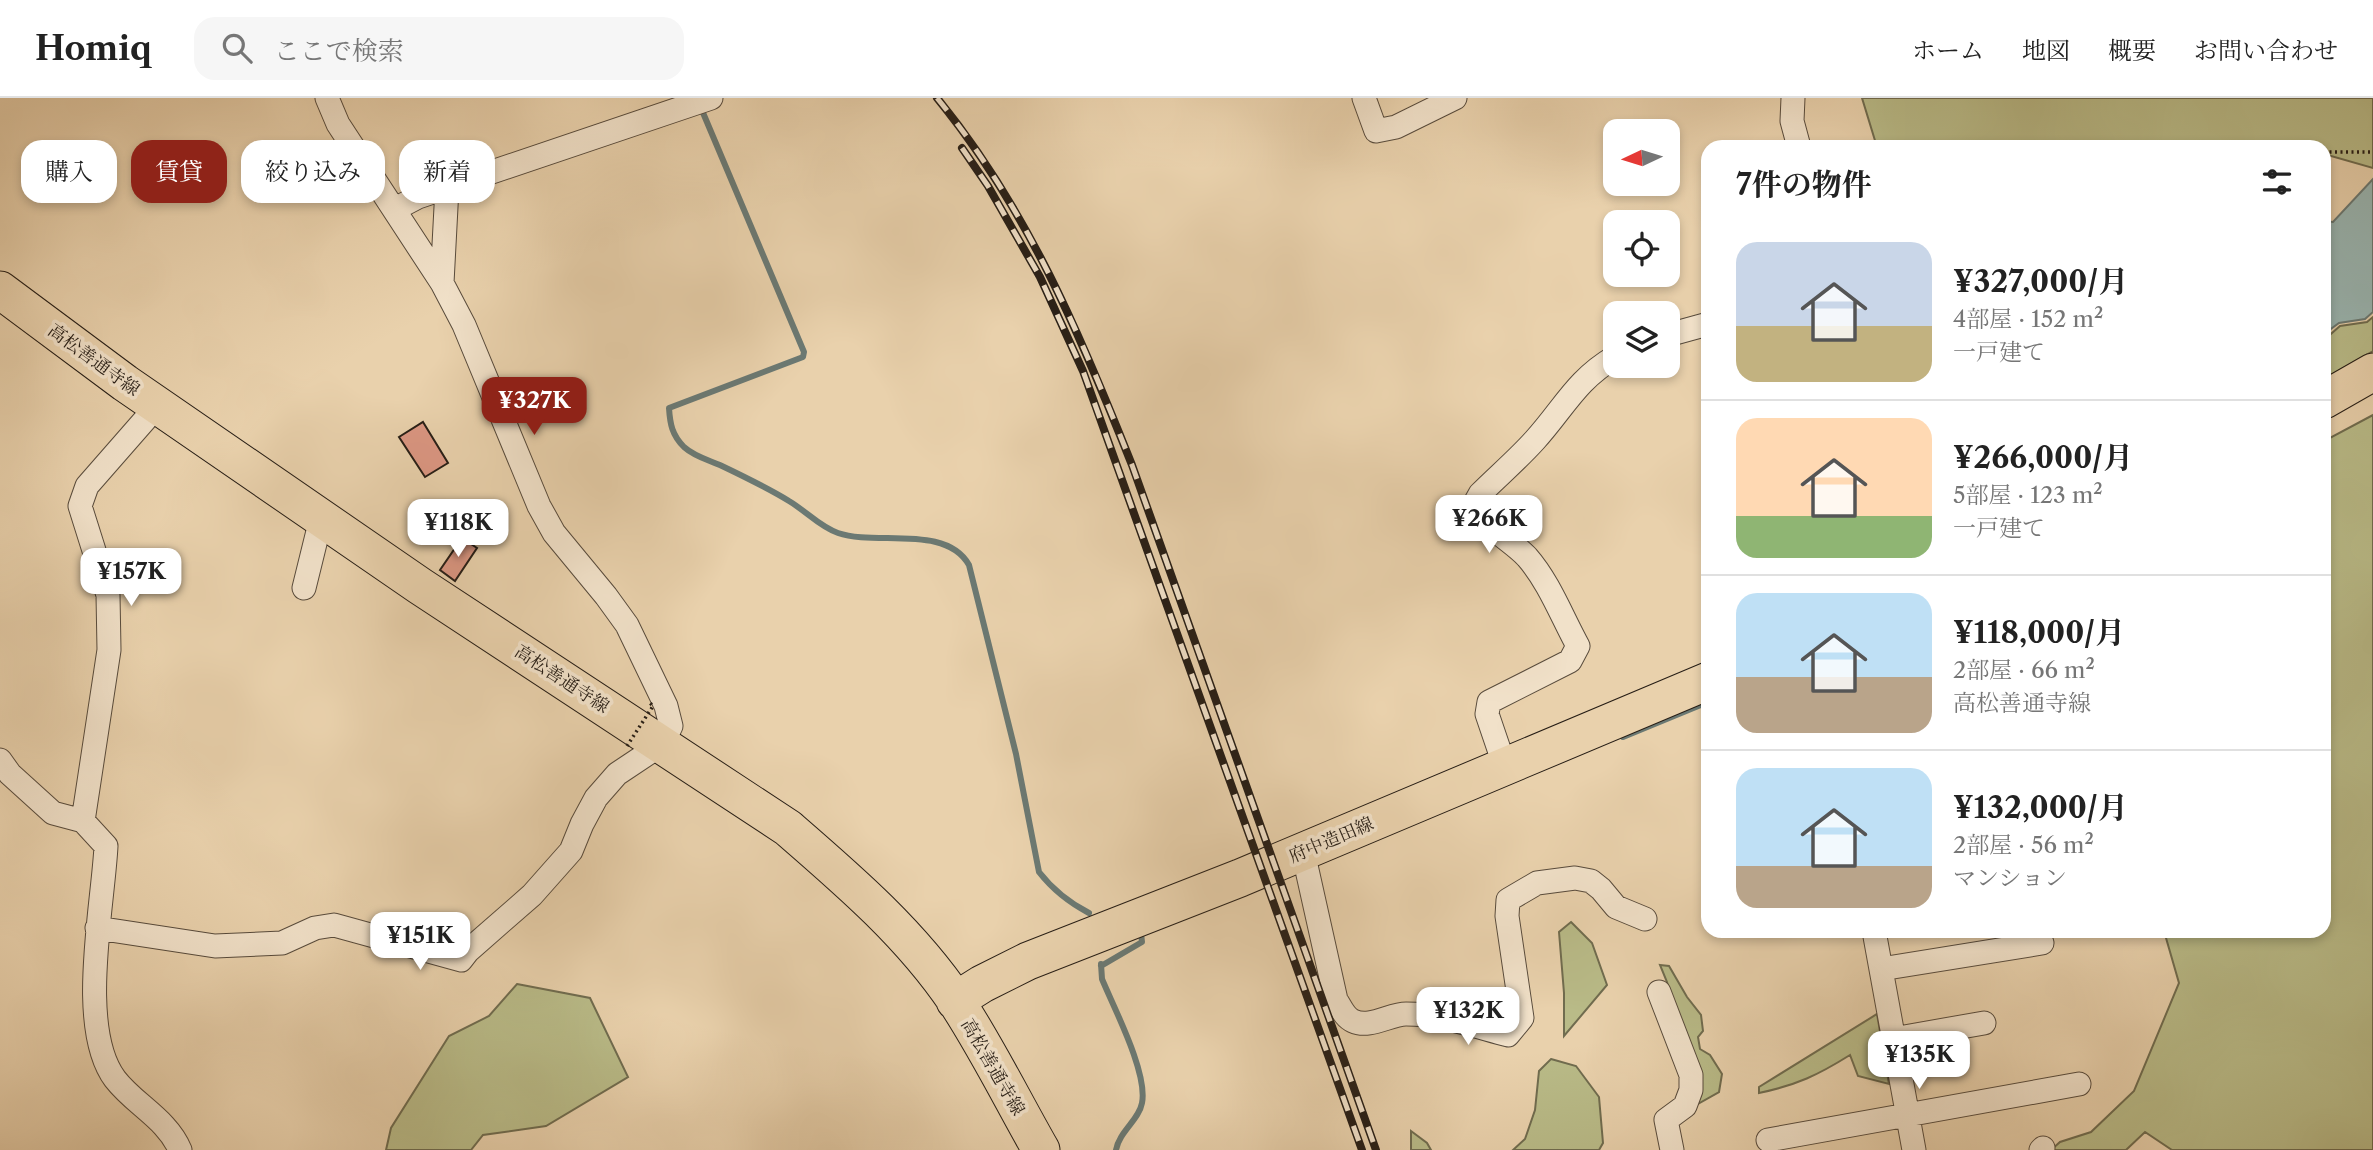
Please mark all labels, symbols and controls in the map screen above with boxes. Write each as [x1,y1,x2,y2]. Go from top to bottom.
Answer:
search box [194,17,684,80]
text: Homiq [35,28,152,69]
icon: search [218,29,256,67]
text: ここで検索 [274,35,404,67]
text: ホーム [1912,36,1984,65]
text: 地図 [2022,36,2070,65]
text: 概要 [2108,36,2156,65]
text: お問い合わせ [2194,36,2338,65]
north arrow [1603,119,1680,196]
map controls [1603,119,1680,378]
chip: 購入 [21,140,117,203]
chip: 賃貸 [131,140,227,203]
chip: 絞り込み [241,140,385,203]
chip: 新着 [399,140,495,203]
icon: filters [2258,163,2296,201]
text: 7件の物件 [1736,166,1872,203]
button: locate [1603,210,1680,287]
text: ¥327,000/月 [1953,263,2128,300]
icon: home [1792,270,1876,354]
button: layers [1603,301,1680,378]
text: 4部屋 · 152 m² [1953,305,2103,333]
street label: 高松善通寺線 [44,319,144,401]
text: 一戸建て [1953,338,2045,366]
pin: ¥327K [485,378,583,437]
text: ¥327K [498,386,570,414]
text: ¥266,000/月 [1953,439,2133,476]
icon: home [1792,446,1876,530]
text: 5部屋 · 123 m² [1953,481,2103,509]
pin: ¥266K [1440,496,1538,555]
pin: ¥118K [409,500,507,559]
text: ¥266K [1451,504,1527,532]
text: ¥118K [424,508,493,536]
text: 一戸建て [1953,514,2045,542]
pin: ¥157K [82,548,180,608]
text: ¥157K [96,557,166,585]
text: ¥118,000/月 [1953,614,2125,651]
icon: home [1792,621,1876,705]
street label: 高松善通寺線 [511,640,613,718]
text: 2部屋 · 66 m² [1953,656,2095,684]
text: 高松善通寺線 [1953,689,2091,717]
text: ¥132,000/月 [1953,789,2128,826]
icon: home [1792,796,1876,880]
street label: 府中造田線 [1285,812,1377,868]
text: 2部屋 · 56 m² [1953,831,2094,859]
text: マンション [1953,864,2067,892]
pin: ¥151K [371,912,469,972]
text: ¥151K [386,921,454,949]
pin: ¥132K [1419,988,1517,1047]
text: ¥132K [1432,996,1504,1024]
street label: 高松善通寺線 [956,1015,1030,1119]
pin: ¥135K [1870,1032,1968,1091]
text: ¥135K [1884,1040,1954,1068]

